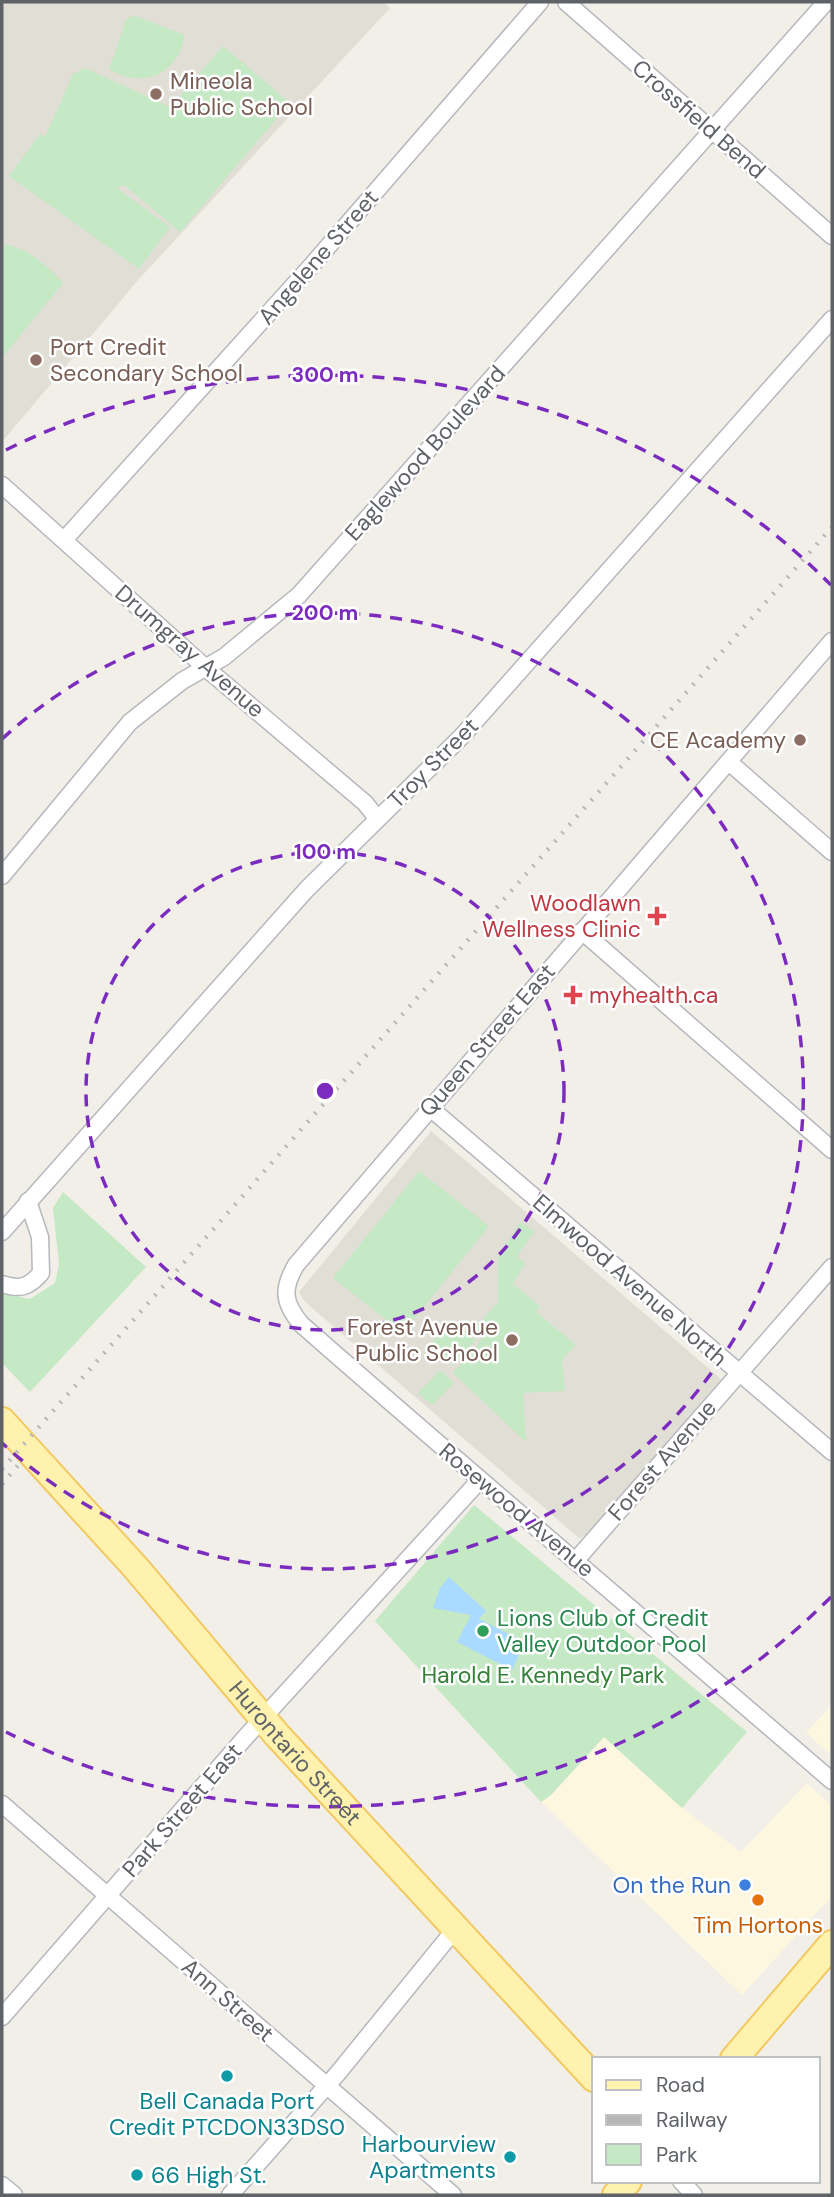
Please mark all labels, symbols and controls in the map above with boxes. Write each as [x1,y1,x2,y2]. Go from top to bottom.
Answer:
street label: Crossfield Bend [626,53,772,185]
place label: Mineola Public School [170,66,313,122]
marker: Mineola Public School [148,86,164,102]
street label: Angelene Street [251,183,385,331]
place label: Port Credit Secondary School [50,332,243,388]
marker: Port Credit Secondary School [28,352,44,368]
street label: Eaglewood Boulevard [338,359,512,547]
text: 300 m [292,361,358,389]
street label: Drumgray Avenue [109,578,271,724]
text: 200 m [292,599,358,627]
street label: Troy Street [381,711,485,815]
place label: CE Academy [650,725,786,755]
marker: CE Academy [792,732,808,748]
text: 100 m [294,838,356,866]
place label: Woodlawn Wellness Clinic [482,888,641,944]
marker: Woodlawn Wellness Clinic [647,906,667,926]
street label: Queen Street East [412,957,562,1123]
place label: myhealth.ca [589,980,718,1010]
marker: myhealth.ca [563,985,583,1005]
centre of rings [313,1079,337,1103]
street label: Elmwood Avenue North [527,1187,733,1373]
place label: Forest Avenue Public School [347,1312,498,1368]
marker: Forest Avenue Public School [504,1332,520,1348]
street label: Forest Avenue [601,1393,723,1527]
street label: Rosewood Avenue [433,1436,601,1584]
place label: Lions Club of Credit Valley Outdoor Pool [497,1603,709,1659]
marker: Lions Club of Credit Valley Outdoor Pool [475,1623,491,1639]
park label: Harold E. Kennedy Park [421,1660,665,1690]
street label: Hurontario Street [223,1674,368,1832]
street label: Park Street East [115,1737,249,1883]
place label: On the Run [612,1870,731,1900]
marker: On the Run [737,1877,753,1893]
marker: Tim Hortons [750,1892,766,1908]
place label: Tim Hortons [693,1910,823,1940]
street label: Ann Street [176,1952,280,2048]
legend [592,2057,820,2183]
marker: Bell Canada Port Credit PTCDON33DS0 [219,2068,235,2084]
text: Road [656,2071,705,2099]
place label: Bell Canada Port Credit PTCDON33DS0 [109,2086,345,2142]
text: Railway [656,2106,728,2134]
place label: Harbourview Apartments [362,2129,496,2185]
text: Park [656,2141,698,2169]
marker: Harbourview Apartments [502,2149,518,2165]
place label: 66 High St. [151,2160,266,2190]
marker: 66 High St. [129,2167,145,2183]

